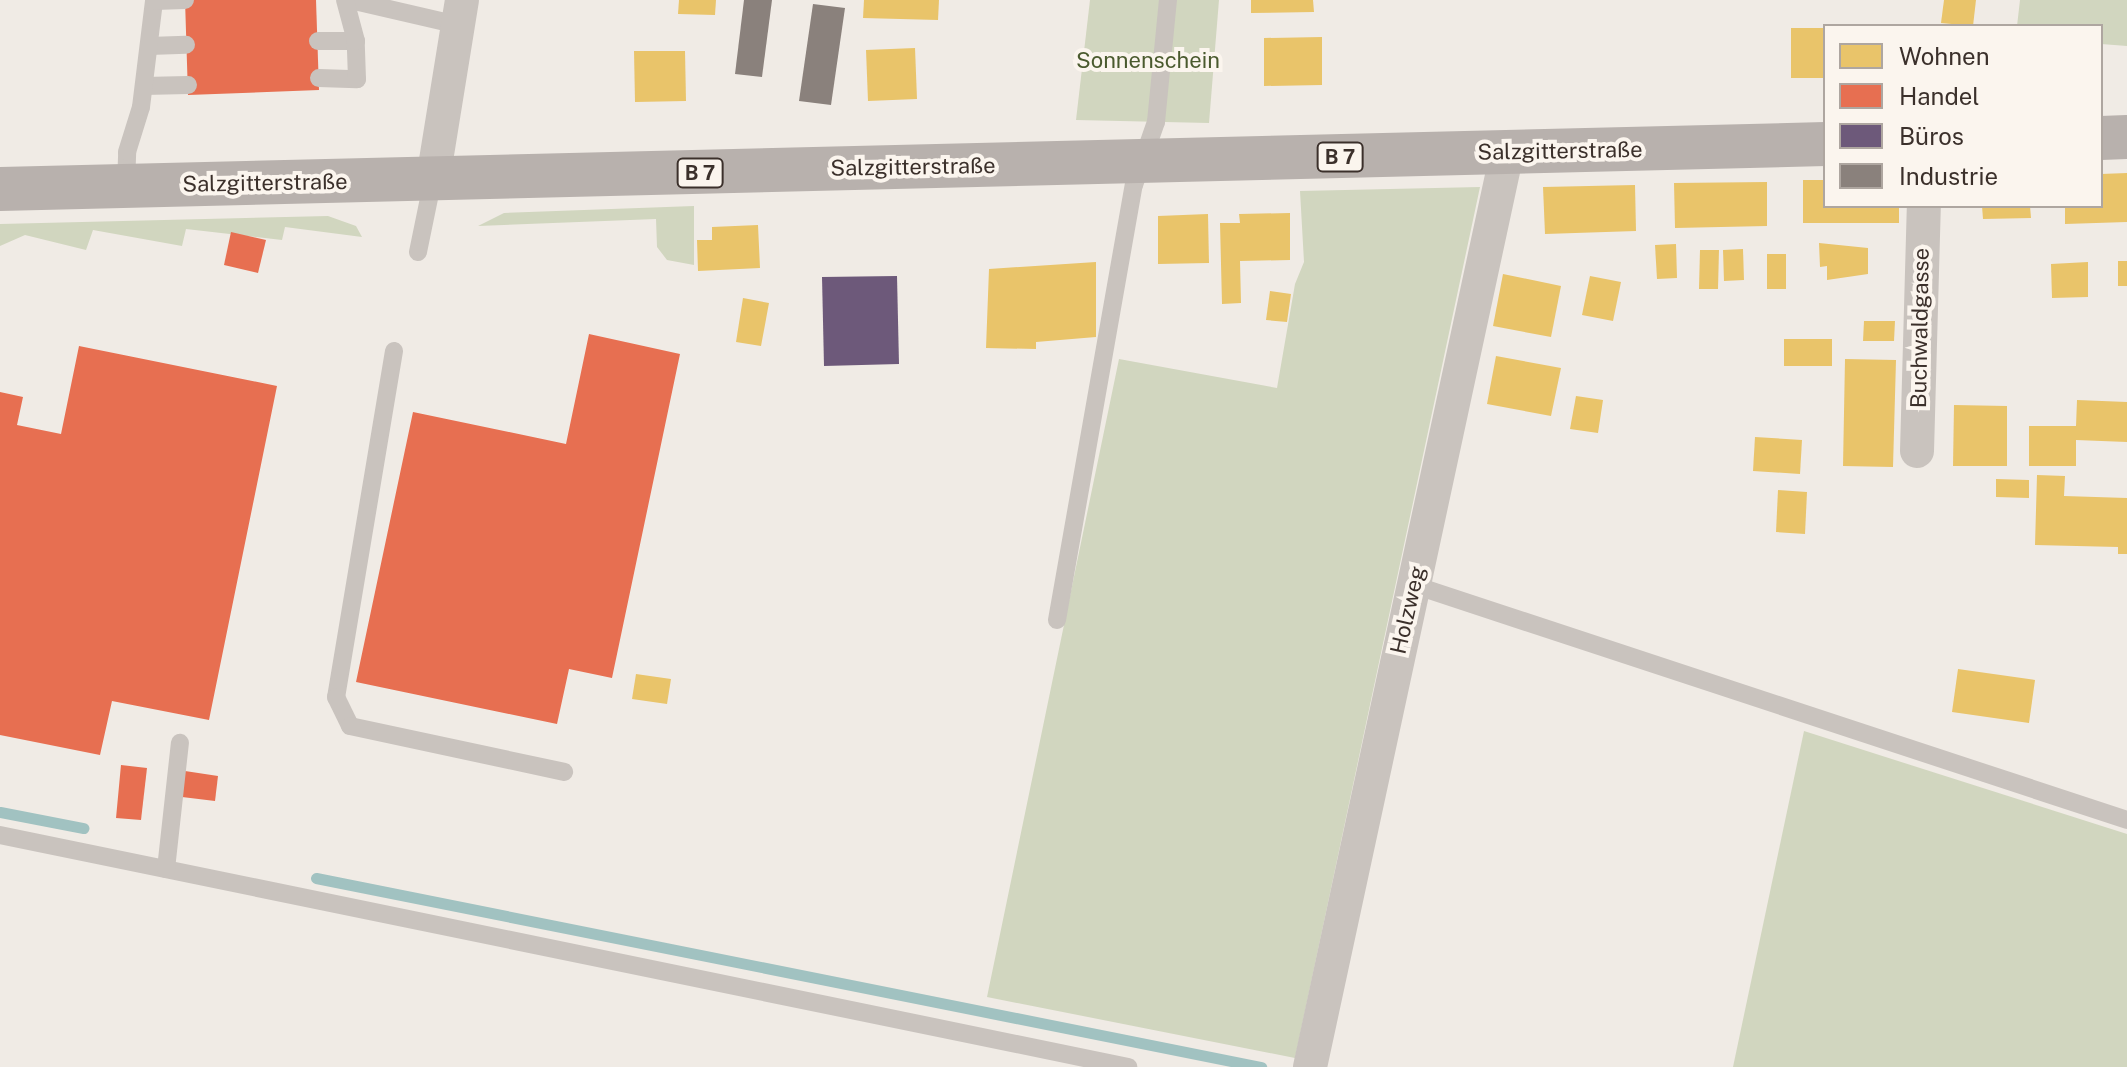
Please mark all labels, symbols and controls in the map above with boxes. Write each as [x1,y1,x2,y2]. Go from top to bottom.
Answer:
legend [1823,24,2103,208]
text: Wohnen [1899,42,1990,70]
park label: Sonnenschein [1076,48,1220,74]
text: Handel [1899,82,1980,110]
text: Büros [1899,122,1964,150]
street label: Salzgitterstraße [1477,136,1643,166]
road number: B 7 [1316,141,1364,173]
street label: Salzgitterstraße [830,152,996,182]
road number: B 7 [676,157,724,189]
text: Industrie [1899,162,1998,190]
street label: Salzgitterstraße [182,168,348,198]
street label: Buchwaldgasse [1905,248,1935,408]
street label: Holzweg [1385,563,1431,657]

